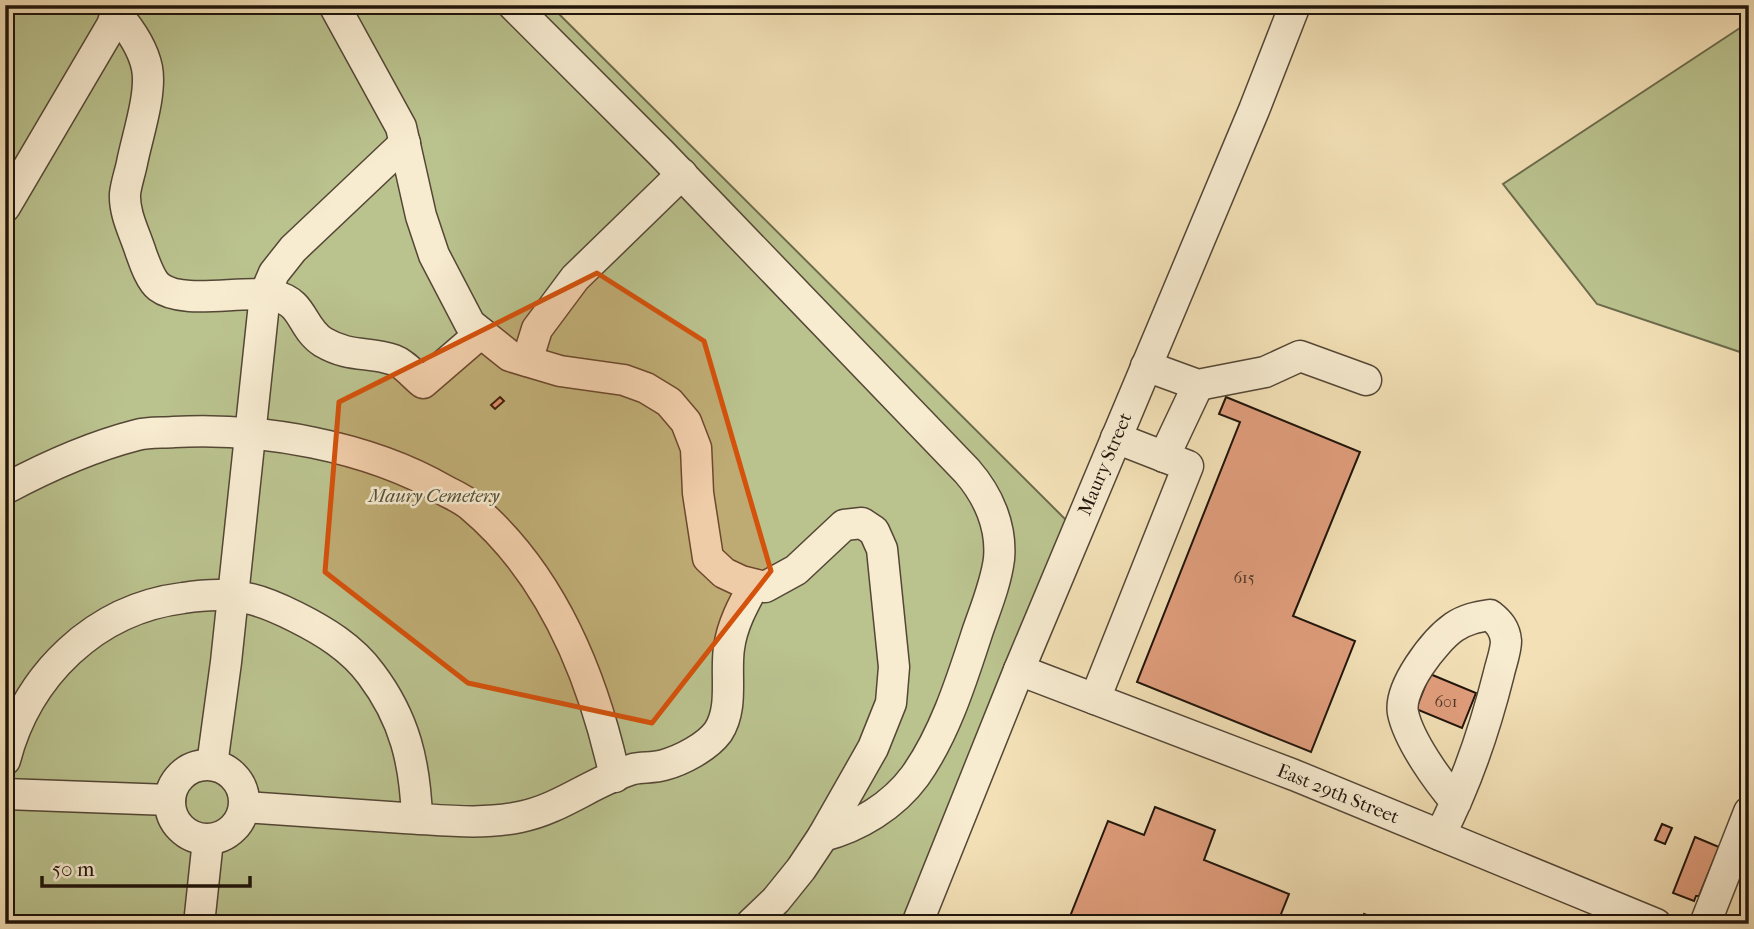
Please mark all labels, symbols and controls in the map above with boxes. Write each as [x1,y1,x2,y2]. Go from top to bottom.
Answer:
street label: Maury Street [1074,409,1137,519]
park label: Maury Cemetery [367,485,500,507]
house number: 615 [1233,568,1255,587]
house number: 601 [1434,692,1458,711]
street label: East 29th Street [1274,760,1402,829]
scale bar [42,845,250,889]
text: 50 m [52,857,95,881]

